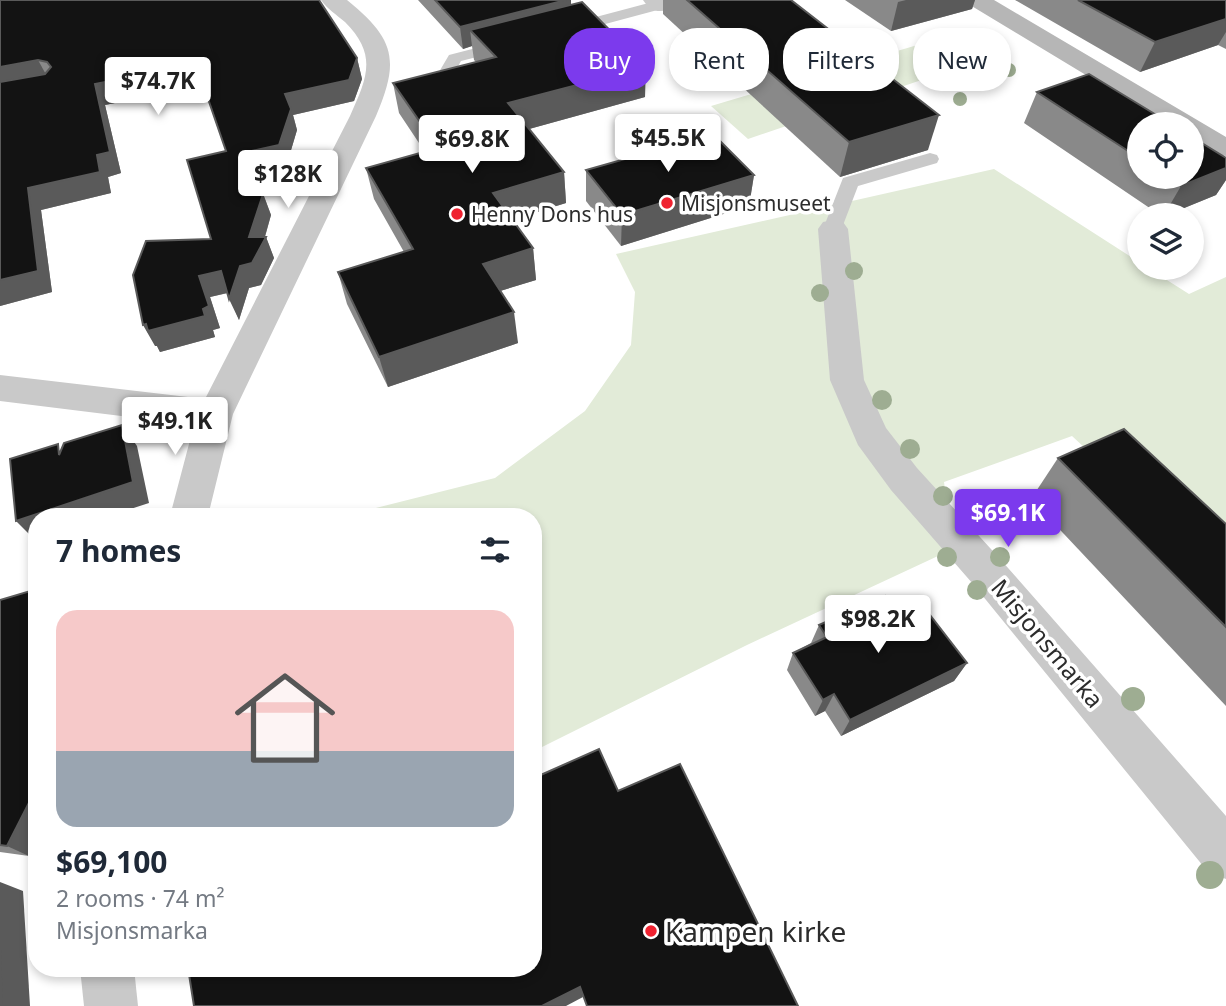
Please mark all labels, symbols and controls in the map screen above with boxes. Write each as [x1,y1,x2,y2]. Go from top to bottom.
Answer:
chip: Buy [564,28,655,91]
chip: Rent [669,28,769,91]
chip: Filters [783,28,899,91]
chip: New [913,28,1011,91]
pin: $74.7K [101,58,215,117]
text: $74.7K [121,64,195,96]
map controls [1127,112,1204,280]
button: locate [1127,112,1204,189]
pin: $45.5K [611,114,725,174]
pin: $69.8K [415,116,529,175]
text: $45.5K [631,121,705,153]
text: $69.8K [435,122,509,154]
pin: $128K [239,150,337,210]
text: $128K [254,157,322,189]
place label: Misjonsmuseet [681,189,831,217]
marker: Misjonsmuseet [659,195,675,211]
place label: Henny Dons hus [471,200,633,228]
button: layers [1127,203,1204,280]
marker: Henny Dons hus [449,206,465,222]
pin: $49.1K [118,398,232,457]
text: $49.1K [138,404,212,436]
pin: $69.1K [951,490,1065,549]
text: $69.1K [971,496,1045,528]
text: 7 homes [56,530,181,571]
icon: filters [476,531,514,569]
street label: Misjonsmarka [984,572,1112,714]
pin: $98.2K [821,596,935,655]
text: $98.2K [841,602,915,634]
icon: home [222,655,348,781]
text: $69,100 [56,841,168,882]
text: 2 rooms · 74 m² [56,882,225,914]
place label: Kampen kirke [665,912,846,950]
text: Misjonsmarka [56,914,208,946]
marker: Kampen kirke [643,923,659,939]

